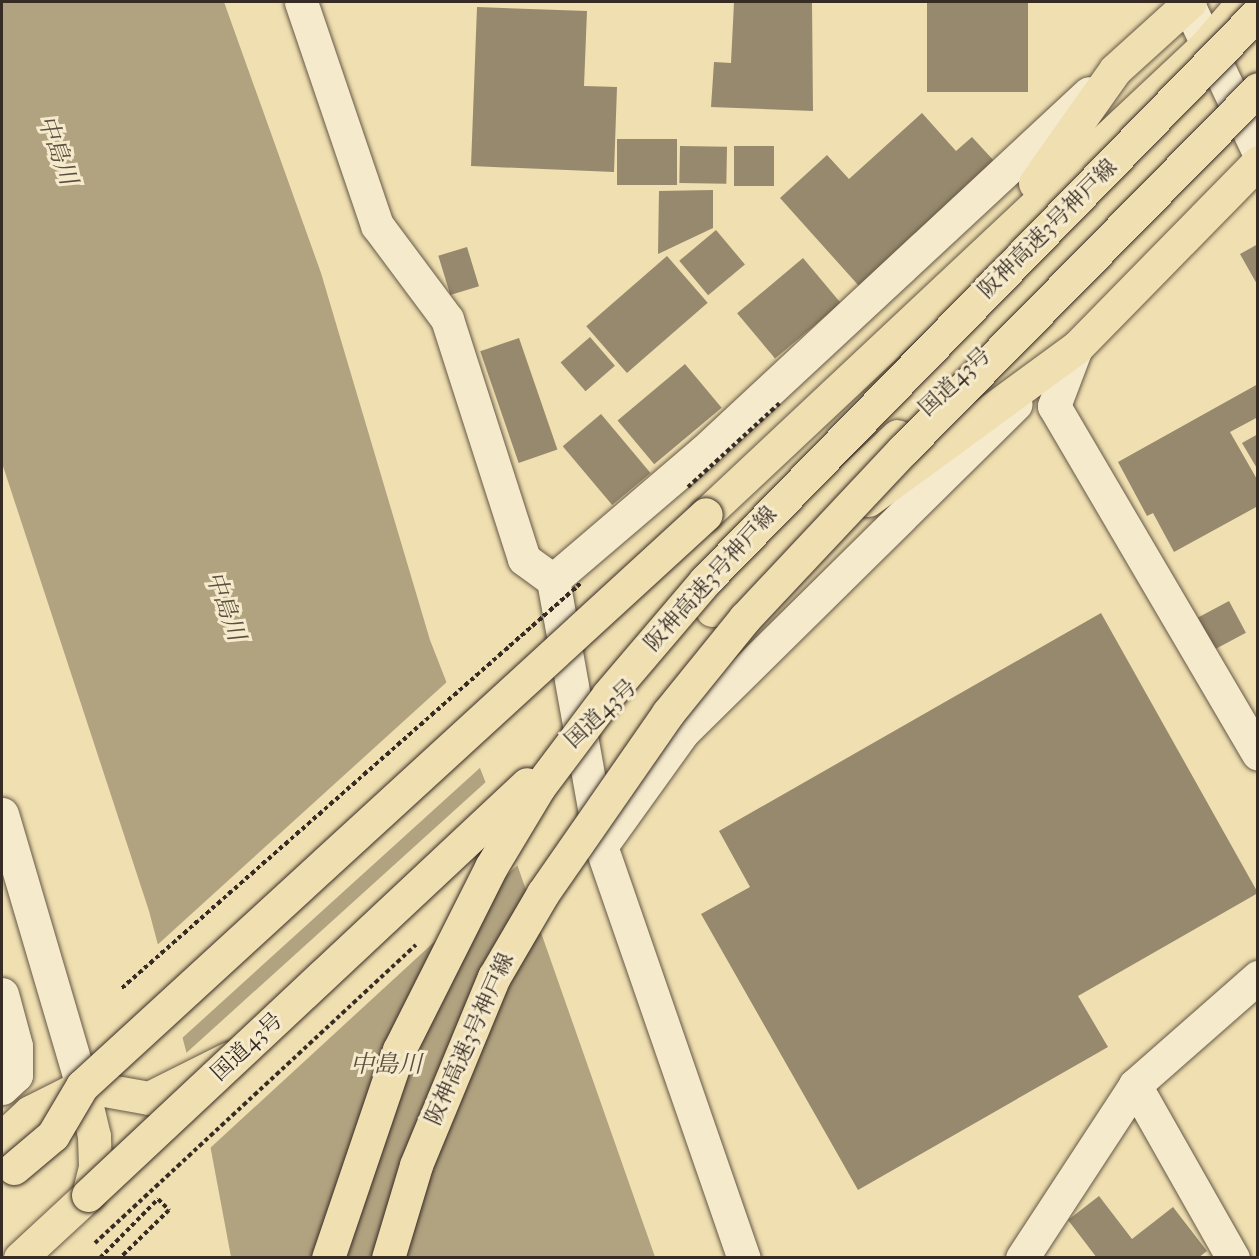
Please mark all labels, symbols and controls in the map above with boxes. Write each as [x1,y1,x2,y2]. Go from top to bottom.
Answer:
water label: 中島川 [31,111,83,189]
street label: 阪神高速3号神戸線 [973,154,1123,304]
street label: 国道43号 [914,342,996,422]
street label: 阪神高速3号神戸線 [639,501,783,657]
water label: 中島川 [199,567,251,645]
street label: 国道43号 [560,674,642,754]
street label: 阪神高速3号神戸線 [420,949,520,1129]
street label: 国道43号 [206,1007,288,1087]
water label: 中島川 [350,1051,422,1079]

